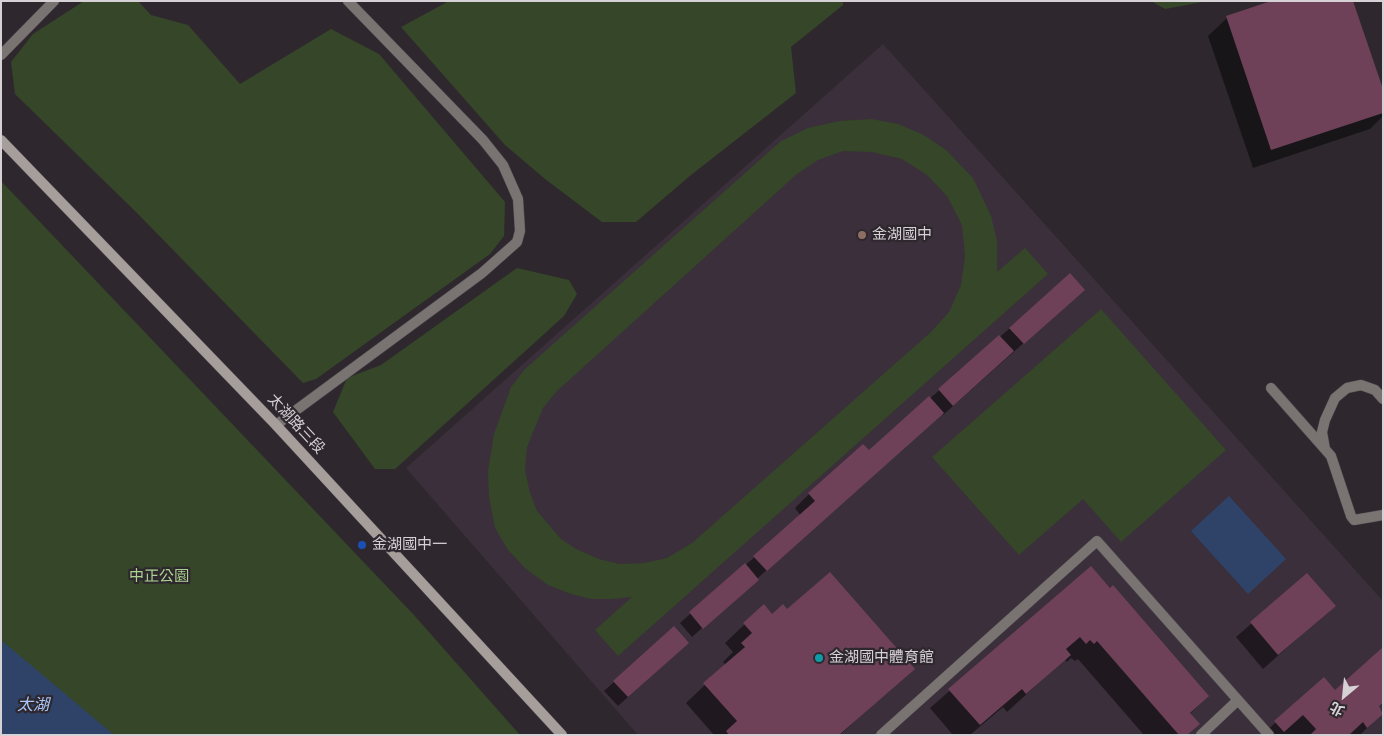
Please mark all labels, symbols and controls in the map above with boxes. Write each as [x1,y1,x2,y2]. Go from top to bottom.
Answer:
place label: 金湖國中 [872,226,932,244]
marker: 金湖國中 [856,229,868,241]
street label: 太湖路三段 [264,390,328,458]
place label: 金湖國中一 [372,536,447,554]
marker: 金湖國中一 [356,539,368,551]
park label: 中正公園 [129,568,189,586]
place label: 金湖國中體育館 [829,649,934,667]
marker: 金湖國中體育館 [813,652,825,664]
north arrow [1319,671,1369,721]
water label: 太湖 [17,695,49,715]
text: 北 [1327,698,1347,720]

